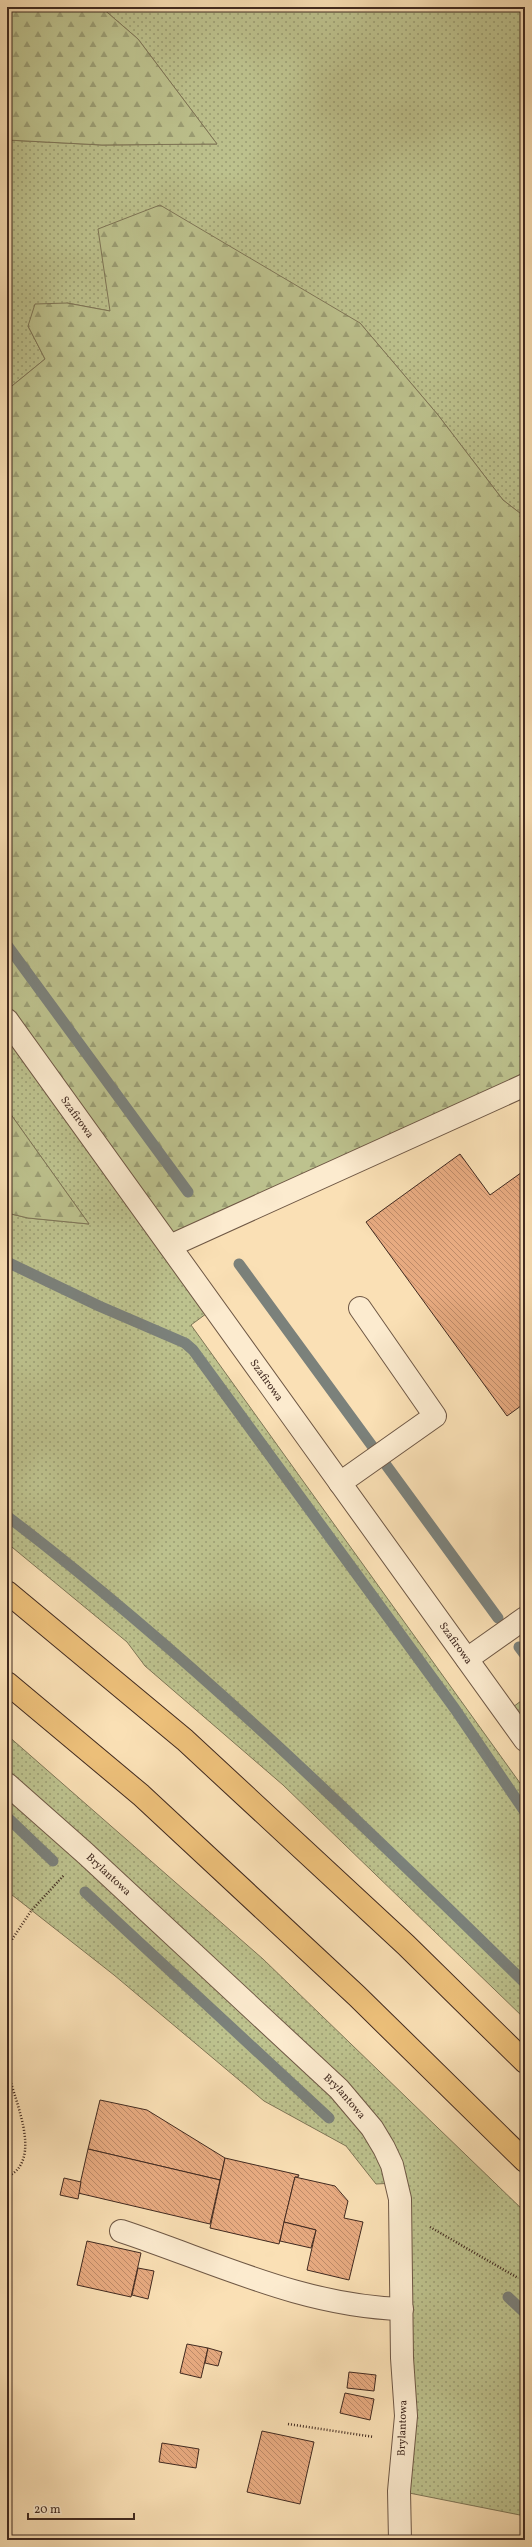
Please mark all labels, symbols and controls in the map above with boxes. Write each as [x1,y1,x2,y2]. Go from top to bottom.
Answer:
street label: Szafirowa [57,1093,98,1142]
street label: Szafirowa [246,1356,287,1405]
street label: Szafirowa [435,1619,476,1668]
street label: Brylantowa [83,1850,134,1900]
street label: Brylantowa [320,2071,369,2123]
street label: Brylantowa [395,2399,411,2456]
scale bar [28,2495,134,2521]
text: 20 m [34,2502,61,2518]

